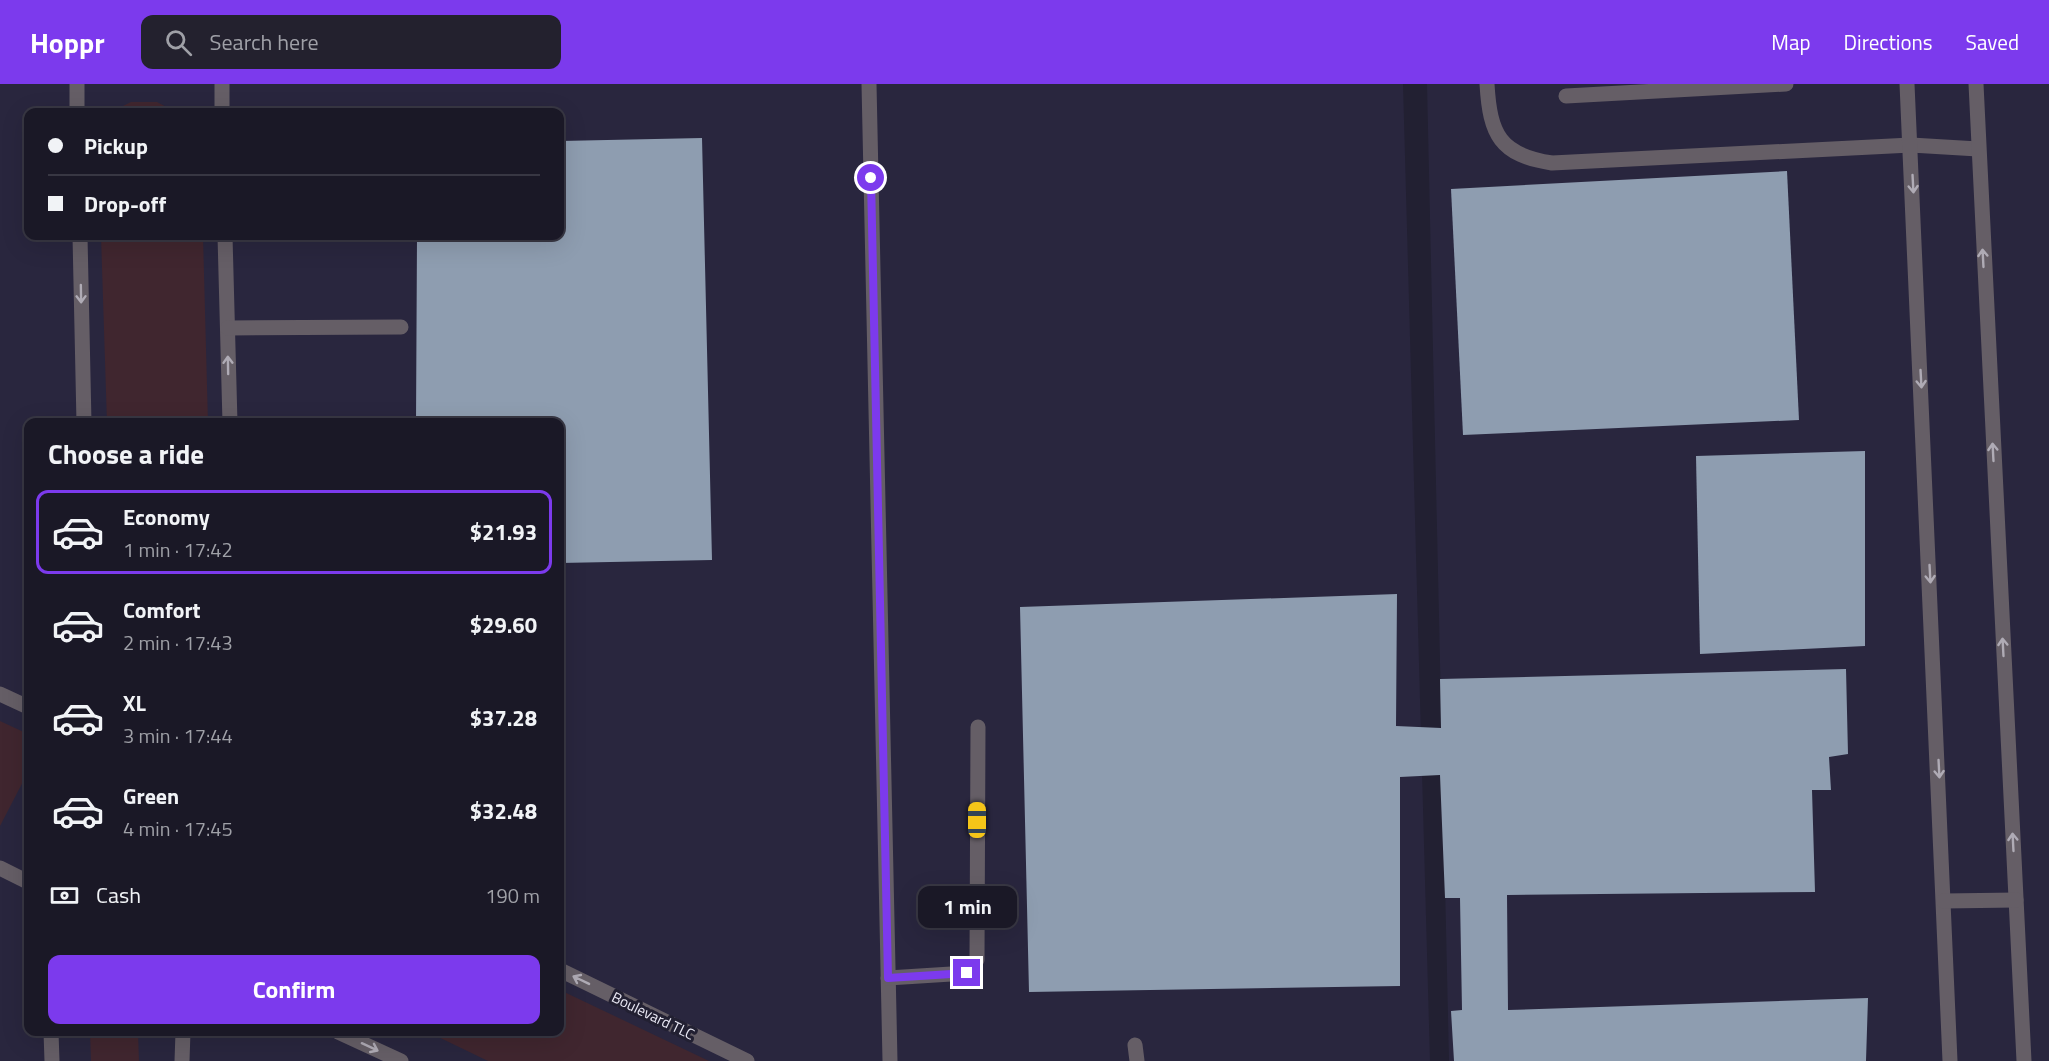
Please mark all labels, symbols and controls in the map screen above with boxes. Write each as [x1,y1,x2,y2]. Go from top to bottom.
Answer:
search box [141,15,561,69]
text: Hoppr [30,21,105,64]
text: Search here [210,25,319,59]
icon: search [162,26,195,59]
text: Map [1771,26,1811,58]
text: Directions [1844,26,1933,58]
text: Saved [1966,26,2019,58]
text: Pickup [84,129,148,163]
route start [857,164,884,191]
one-way arrow [1907,174,1918,194]
text: Drop-off [84,187,166,221]
one-way arrow [1978,248,1989,268]
one-way arrow [75,283,87,303]
one-way arrow [223,355,234,375]
one-way arrow [1916,369,1927,389]
text: Choose a ride [48,433,204,474]
one-way arrow [1988,443,1999,463]
text: Economy [123,500,210,534]
icon: car [51,505,105,559]
text: $21.93 [470,515,537,549]
text: 1 min · 17:42 [123,534,233,565]
one-way arrow [1924,563,1935,583]
text: Comfort [123,593,201,627]
icon: car [51,598,105,652]
text: $29.60 [470,608,537,642]
text: 2 min · 17:43 [123,627,233,658]
one-way arrow [1997,638,2008,658]
text: XL [123,686,146,720]
icon: car [51,691,105,745]
text: $37.28 [470,701,537,735]
text: 3 min · 17:44 [123,720,233,751]
one-way arrow [1933,758,1944,778]
text: Green [123,779,179,813]
icon: car [51,784,105,838]
text: $32.48 [470,794,537,828]
car [968,802,986,838]
text: 4 min · 17:45 [123,813,233,844]
one-way arrow [2007,832,2018,852]
text: Cash [96,878,141,912]
icon: cash [48,879,81,912]
text: 190 m [485,880,540,911]
callout: 1 min [918,886,1016,928]
text: 1 min [943,891,992,922]
button: Confirm [48,955,540,1024]
route end [953,959,980,986]
one-way arrow [572,974,590,986]
street label: Boulevard TLC [608,986,699,1046]
one-way arrow [360,1041,378,1053]

